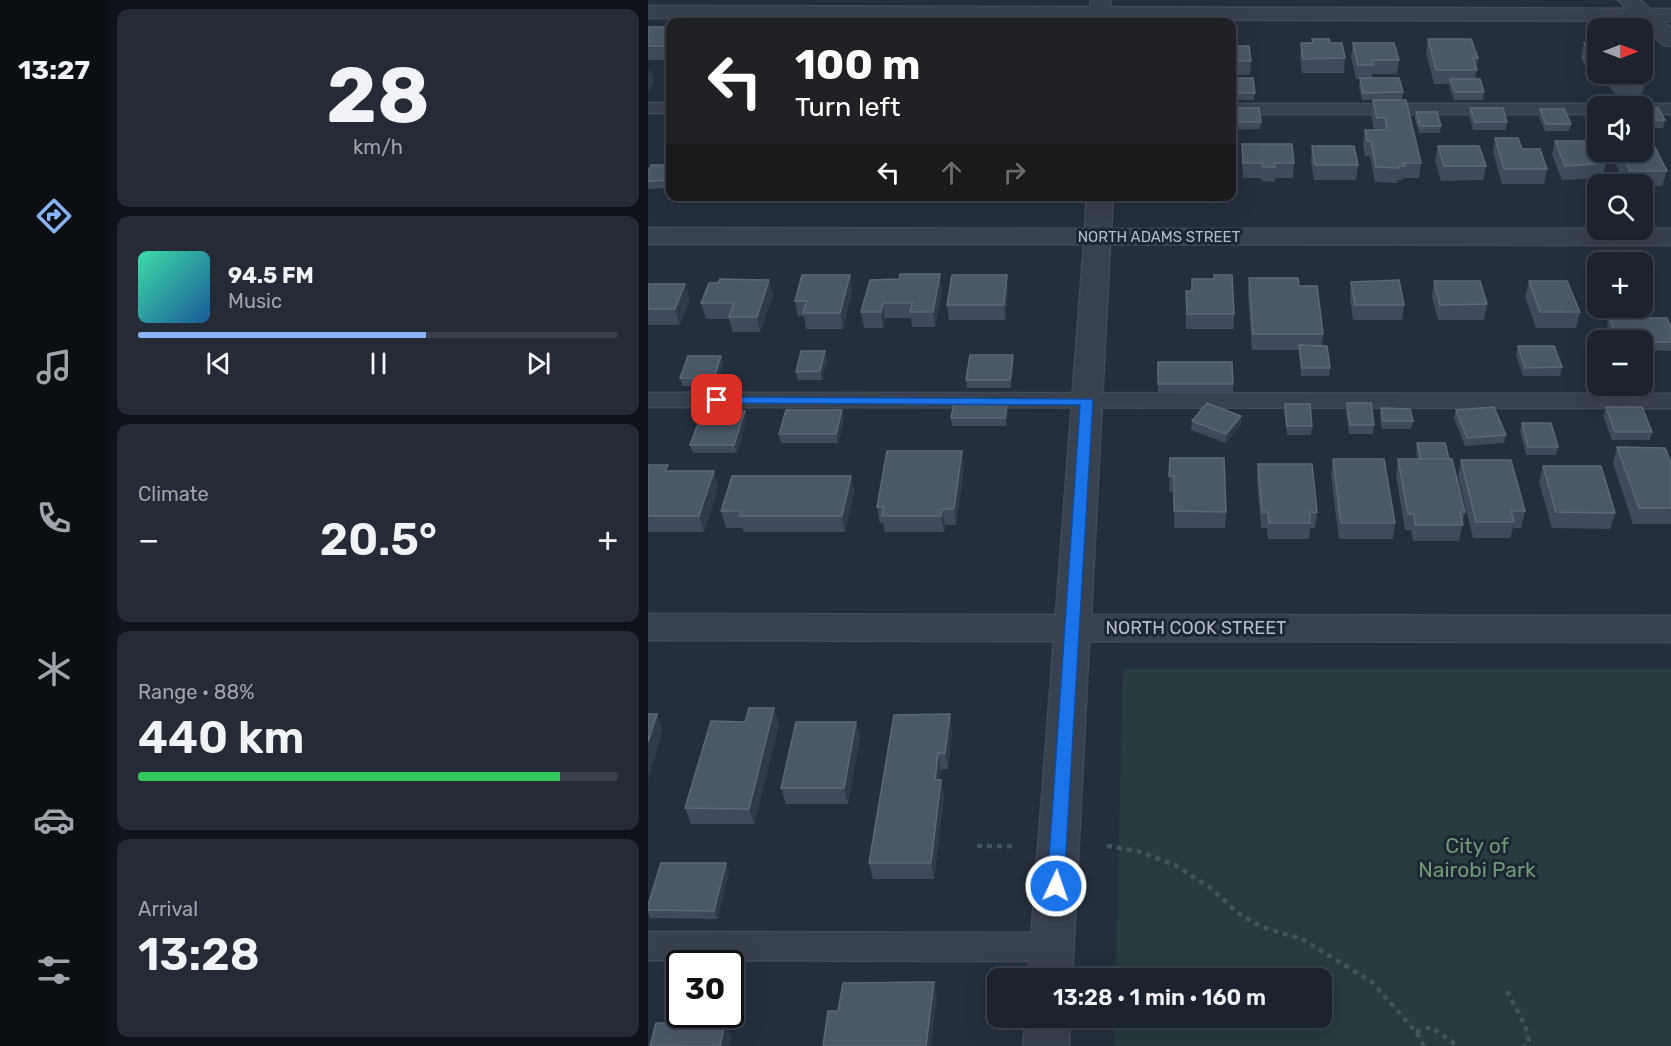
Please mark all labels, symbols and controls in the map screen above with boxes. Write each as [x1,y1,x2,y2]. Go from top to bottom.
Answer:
north arrow [1587,18,1653,84]
map controls [1587,18,1653,396]
text: 100 m [795,40,920,90]
icon: left [696,42,774,120]
text: 28 [326,49,430,142]
text: 13:27 [18,54,90,86]
text: Turn left [795,91,900,123]
button: sound [1587,96,1653,162]
text: km/h [353,135,403,159]
icon: left [872,156,905,189]
icon: ahead [935,156,968,189]
icon: right [998,156,1031,189]
button: search [1587,174,1653,240]
icon: directions [33,195,75,237]
street label: NORTH ADAMS STREET [1078,228,1241,246]
button: + [1587,252,1653,318]
text: 94.5 FM [228,262,314,289]
text: Music [228,289,282,313]
button: − [1587,330,1653,396]
icon: music [33,346,75,388]
icon: previous [202,347,235,380]
icon: pause [362,347,395,380]
icon: next [522,347,555,380]
pin [691,374,742,425]
icon: arrive [700,383,733,416]
text: Climate [138,482,209,506]
icon: phone [33,497,75,539]
text: 20.5° [320,513,437,566]
text: − [138,520,159,559]
text: + [597,520,618,559]
street label: NORTH COOK STREET [1106,617,1286,639]
icon: climate [33,648,75,690]
text: Range · 88% [138,680,254,704]
text: 440 km [138,711,304,764]
icon: car [33,799,75,841]
park label: City of Nairobi Park [1418,833,1536,882]
position arrow [1024,854,1088,918]
text: Arrival [138,897,198,921]
text: 13:28 [138,928,260,981]
icon: filters [33,949,75,991]
speed limit sign: 30 [666,950,744,1028]
text: 13:28 · 1 min · 160 m [1053,984,1266,1011]

